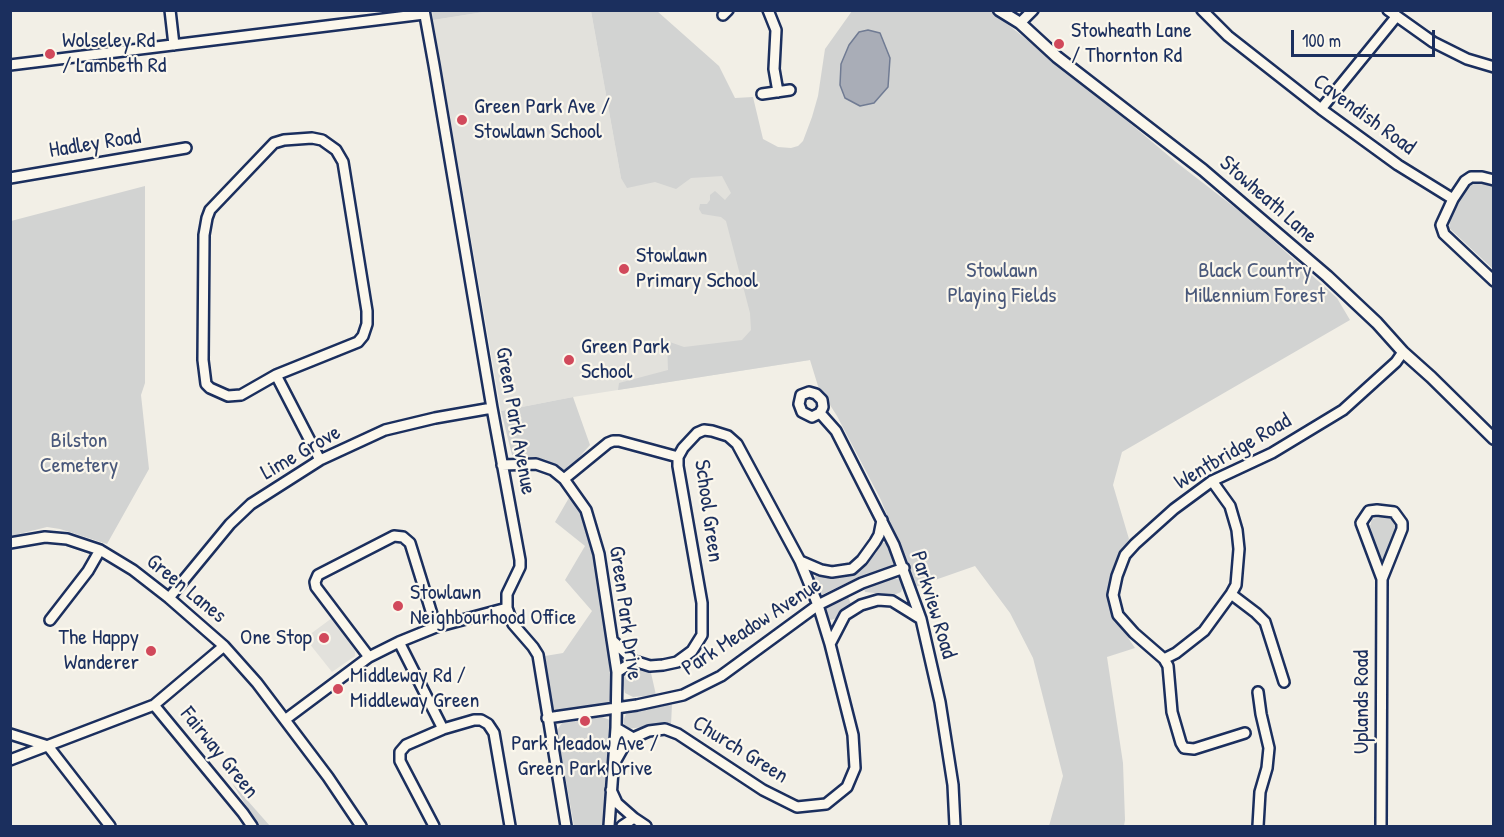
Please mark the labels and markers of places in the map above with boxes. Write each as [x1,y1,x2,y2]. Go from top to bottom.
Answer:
place label: Stowheath Lane / Thornton Rd [1071,18,1192,70]
place label: Wolseley Rd / Lambeth Rd [62,28,166,80]
marker: Stowheath Lane / Thornton Rd [1052,37,1066,51]
marker: Wolseley Rd / Lambeth Rd [43,47,57,61]
place label: Green Park Ave / Stowlawn School [474,94,610,146]
marker: Green Park Ave / Stowlawn School [455,113,469,127]
place label: Stowlawn Primary School [636,243,758,294]
marker: Stowlawn Primary School [617,262,631,276]
place label: Green Park School [581,334,669,386]
marker: Green Park School [562,353,576,367]
place label: Stowlawn Neighbourhood Office [410,580,576,632]
marker: Stowlawn Neighbourhood Office [391,599,405,613]
place label: The Happy Wanderer [59,625,139,676]
place label: One Stop [240,625,312,651]
marker: One Stop [317,631,331,645]
marker: The Happy Wanderer [144,644,158,658]
place label: Middleway Rd / Middleway Green [350,663,479,714]
marker: Middleway Rd / Middleway Green [331,682,345,696]
marker: Park Meadow Ave / Green Park Drive [578,714,592,728]
place label: Park Meadow Ave / Green Park Drive [511,731,659,782]

